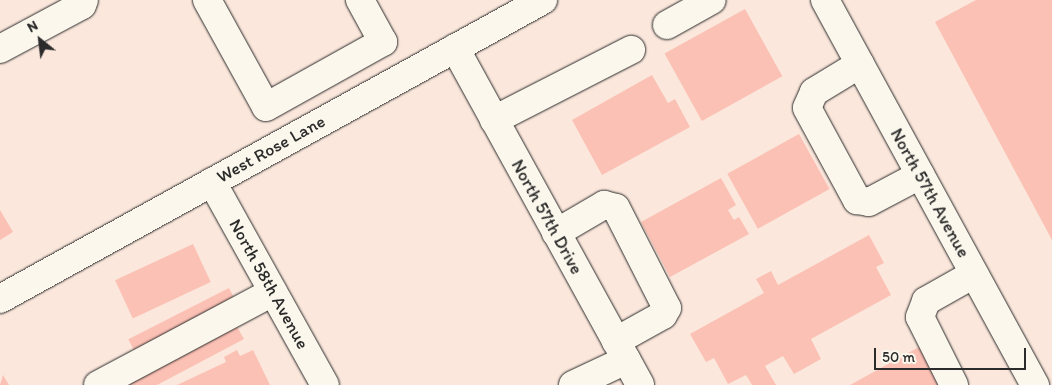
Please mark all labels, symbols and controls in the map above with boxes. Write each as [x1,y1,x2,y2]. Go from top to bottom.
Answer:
north arrow [15,15,65,65]
text: N [24,17,41,36]
street label: West Rose Lane [213,110,329,188]
street label: North 57th Avenue [886,125,974,261]
street label: North 57th Drive [507,156,587,278]
street label: North 58th Avenue [225,216,313,352]
scale bar [877,338,1030,370]
text: 50 m [882,348,915,366]

